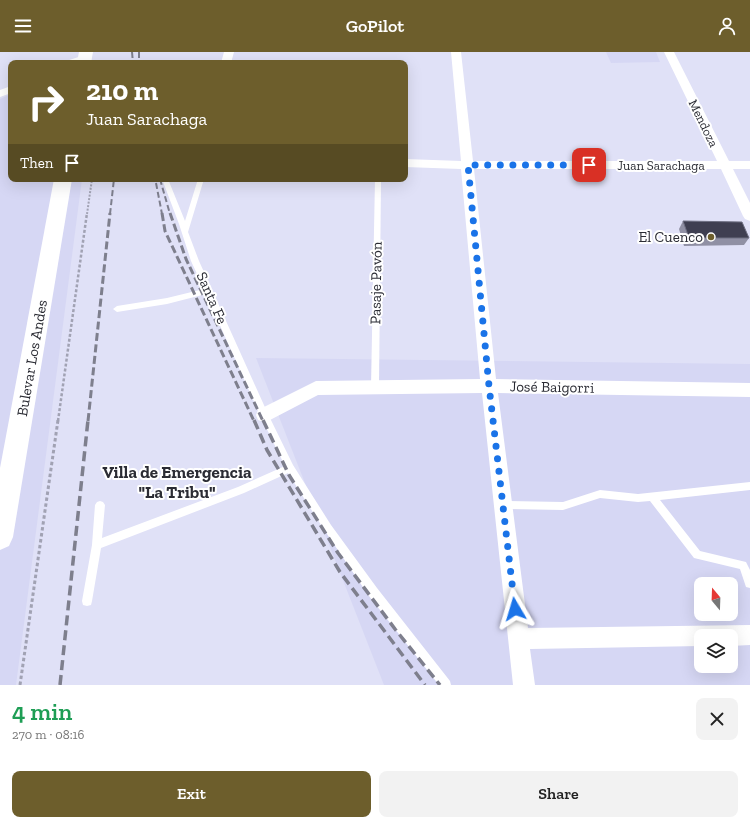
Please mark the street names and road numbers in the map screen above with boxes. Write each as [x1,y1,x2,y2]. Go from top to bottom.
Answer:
street label: Mendoza [686,97,722,150]
street label: Juan Sarachaga [617,158,705,173]
street label: Pasaje Pavón [366,241,386,325]
street label: Santa Fe [193,269,231,327]
street label: Bulevar Los Andes [13,298,51,418]
street label: José Baigorri [510,377,594,397]

